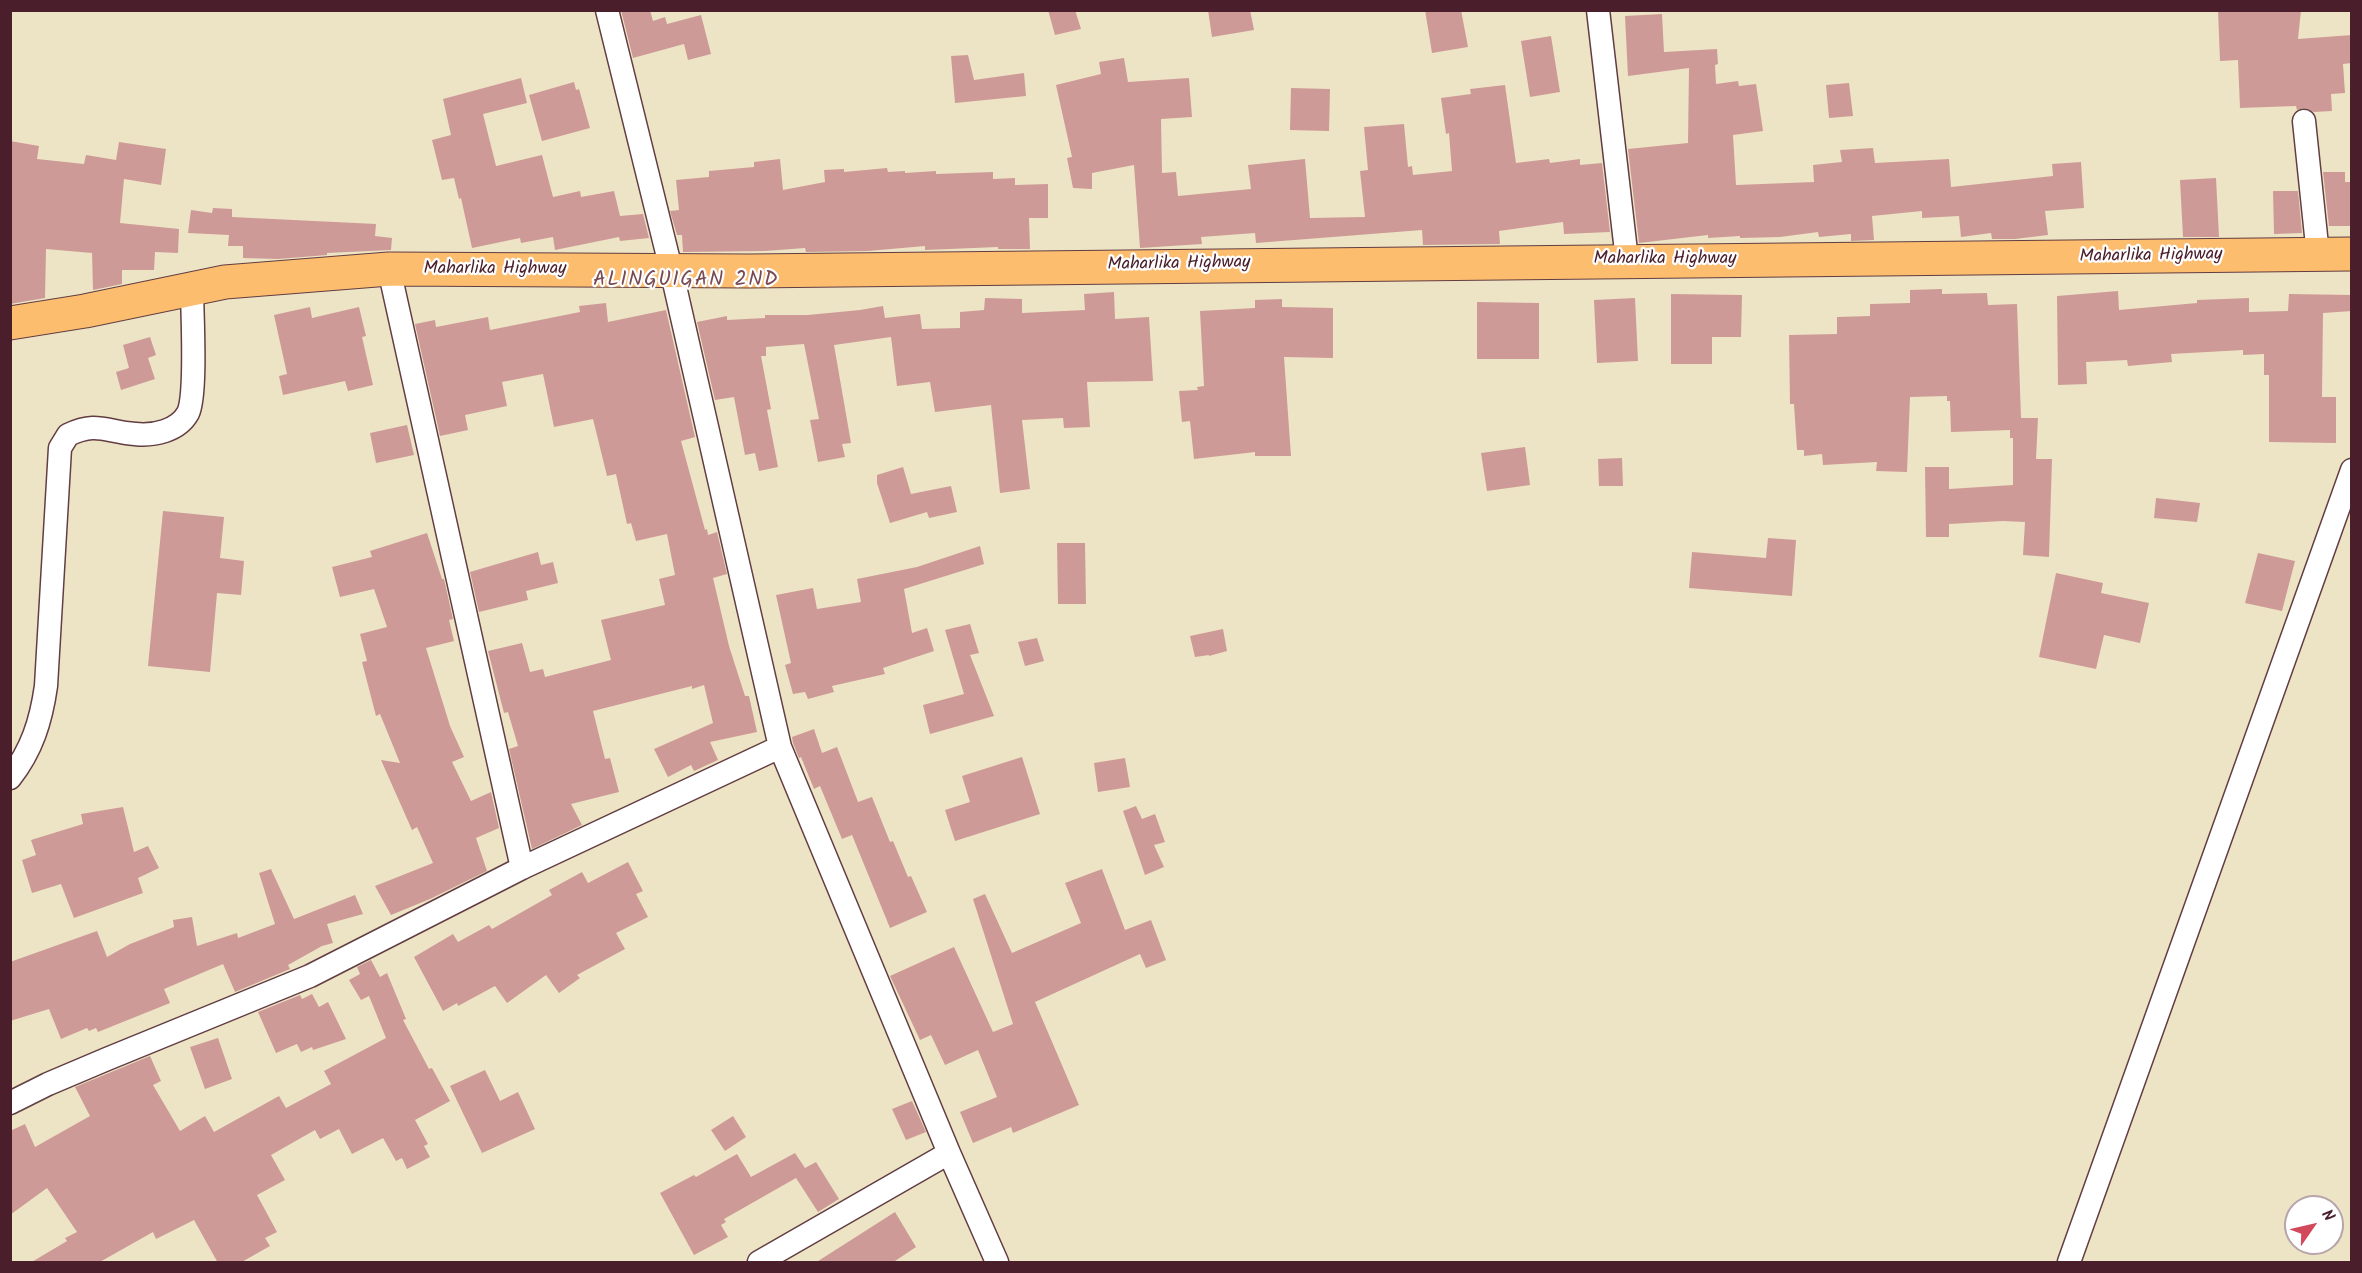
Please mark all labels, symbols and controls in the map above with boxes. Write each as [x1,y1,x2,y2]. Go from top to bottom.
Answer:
street label: Maharlika Highway [2079,245,2223,269]
street label: Maharlika Highway [1593,249,1737,271]
street label: Maharlika Highway [1107,253,1251,277]
street label: Maharlika Highway [423,259,567,281]
district label: ALINGUIGAN 2ND [593,268,779,294]
north arrow [2284,1195,2344,1255]
text: N [2314,1205,2341,1227]

